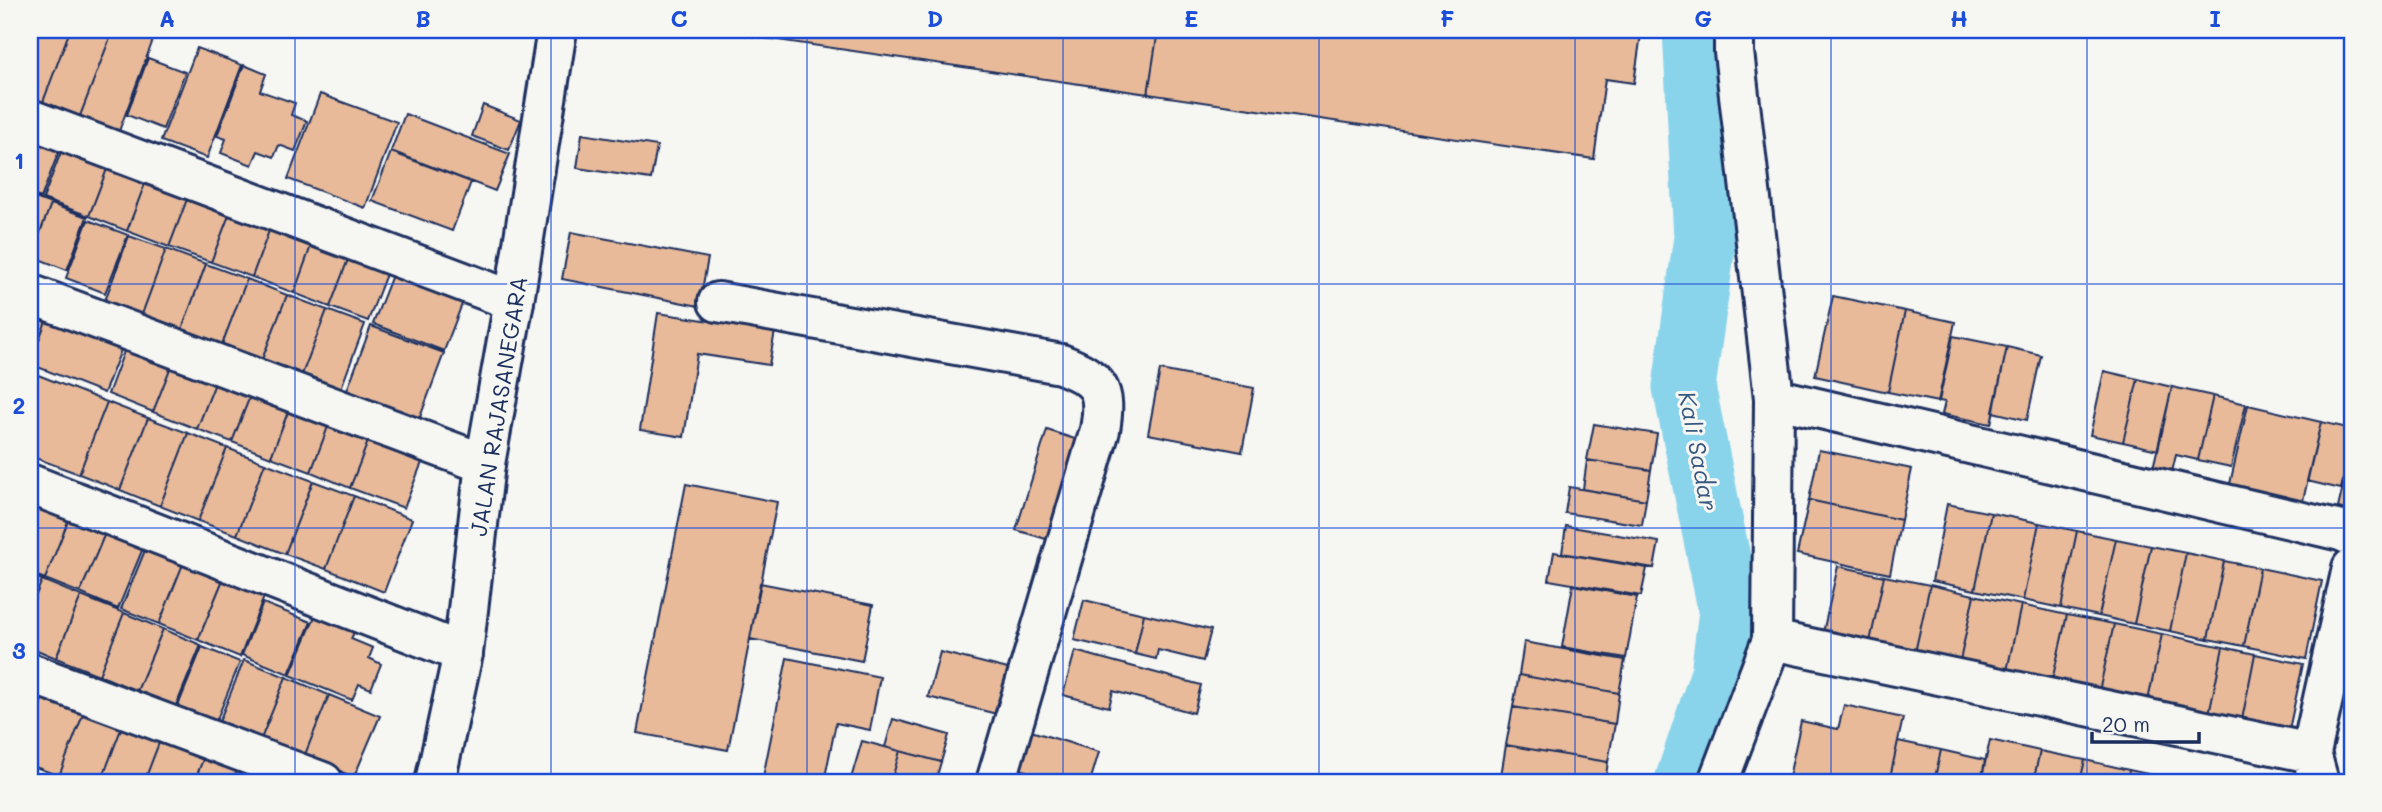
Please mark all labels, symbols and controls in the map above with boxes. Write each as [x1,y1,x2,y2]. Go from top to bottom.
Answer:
text: A [159,3,175,33]
text: B [415,3,431,33]
text: C [670,3,688,33]
text: D [927,3,943,33]
text: E [1184,3,1198,33]
text: F [1440,3,1454,33]
text: G [1694,3,1712,33]
text: H [1950,3,1968,33]
text: I [2209,3,2221,33]
text: 1 [14,145,24,175]
street label: JALAN RAJASANEGARA [463,274,533,538]
water label: Kali Sadar [1672,389,1726,513]
text: 2 [13,390,25,420]
text: 3 [12,635,26,665]
scale bar [2092,700,2198,744]
text: 20 m [2102,710,2150,737]

